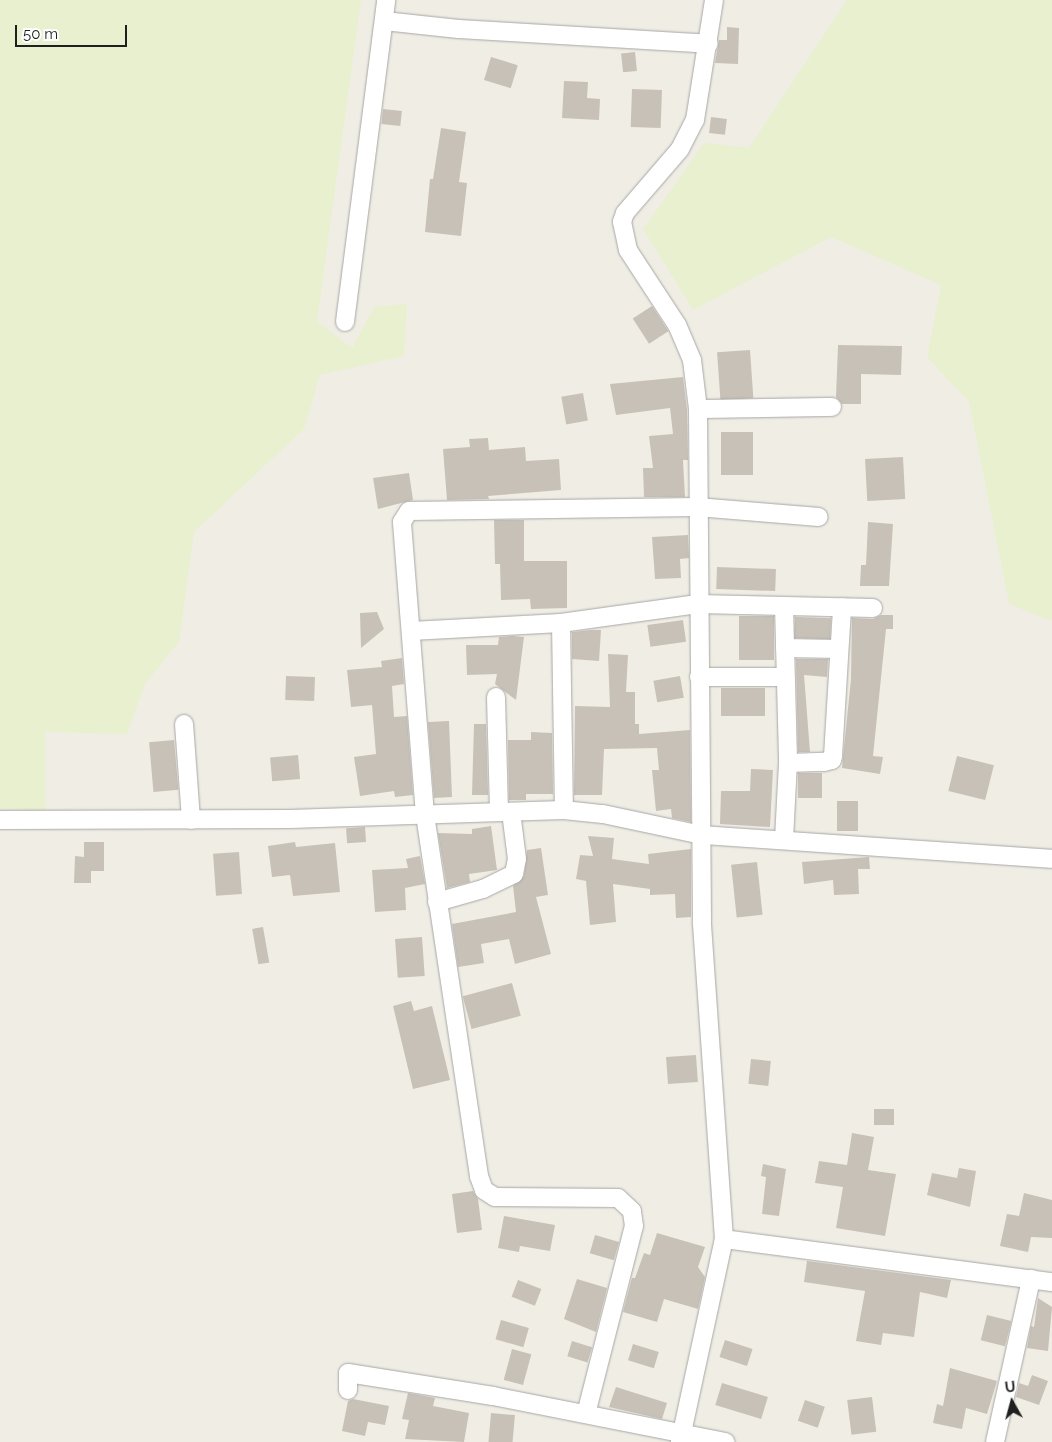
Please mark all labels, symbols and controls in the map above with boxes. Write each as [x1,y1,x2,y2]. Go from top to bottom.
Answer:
scale bar [18,15,130,47]
text: 50 m [23,25,58,43]
north arrow [987,1377,1037,1427]
text: U [1004,1379,1016,1396]

